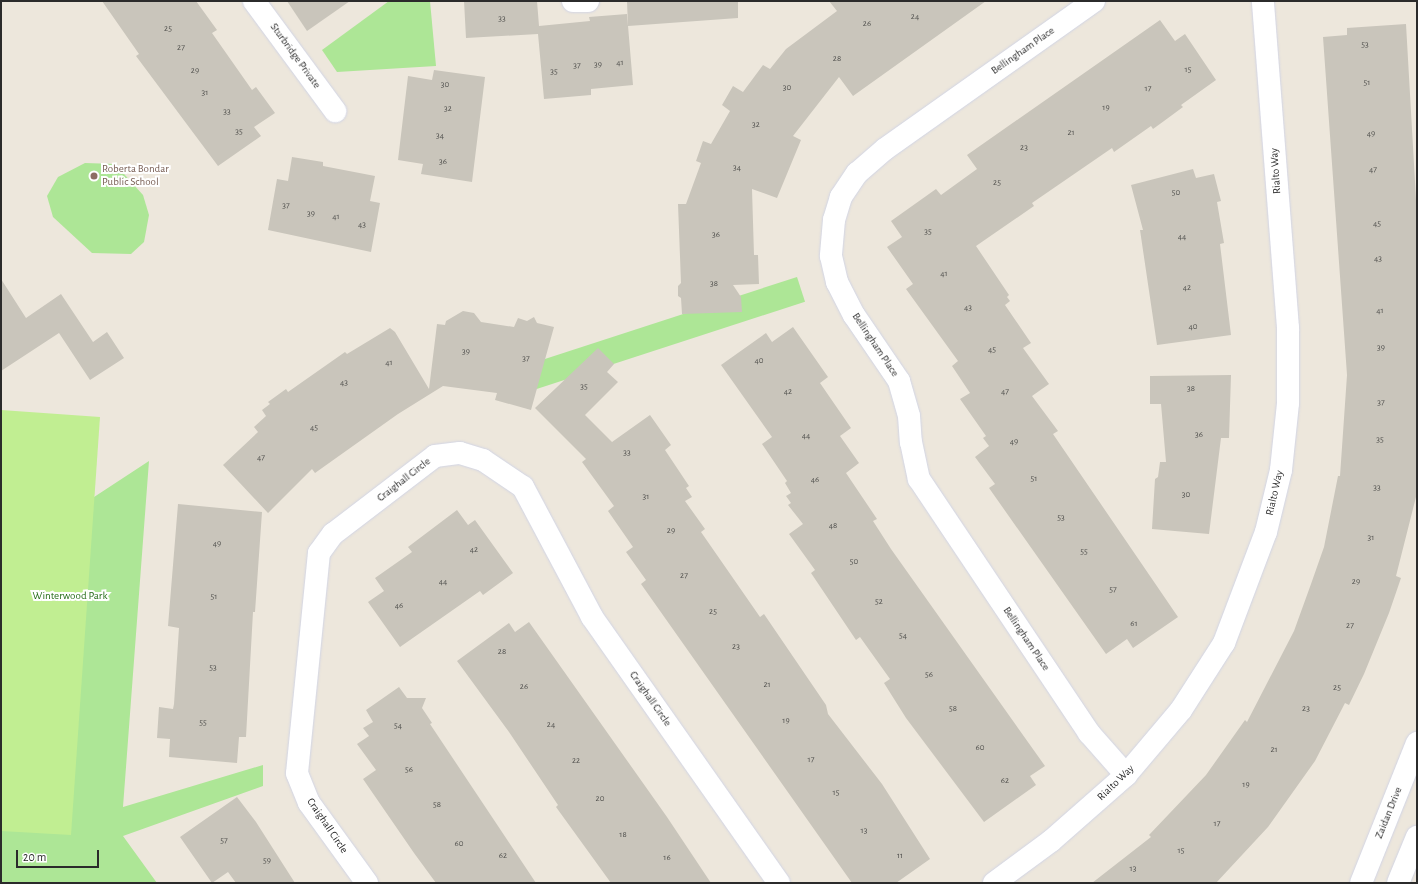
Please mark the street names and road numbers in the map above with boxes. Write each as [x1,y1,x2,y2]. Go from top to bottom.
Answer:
street label: Sturbridge Private [267,21,323,91]
street label: Bellingham Place [989,24,1057,78]
street label: Rialto Way [1268,148,1284,194]
street label: Bellingham Place [849,311,901,379]
street label: Craighall Circle [375,455,433,505]
street label: Rialto Way [1263,469,1287,517]
street label: Bellingham Place [1000,605,1052,673]
street label: Craighall Circle [626,669,674,729]
street label: Rialto Way [1095,762,1137,804]
street label: Zaidan Drive [1373,785,1405,841]
street label: Craighall Circle [304,796,350,856]

